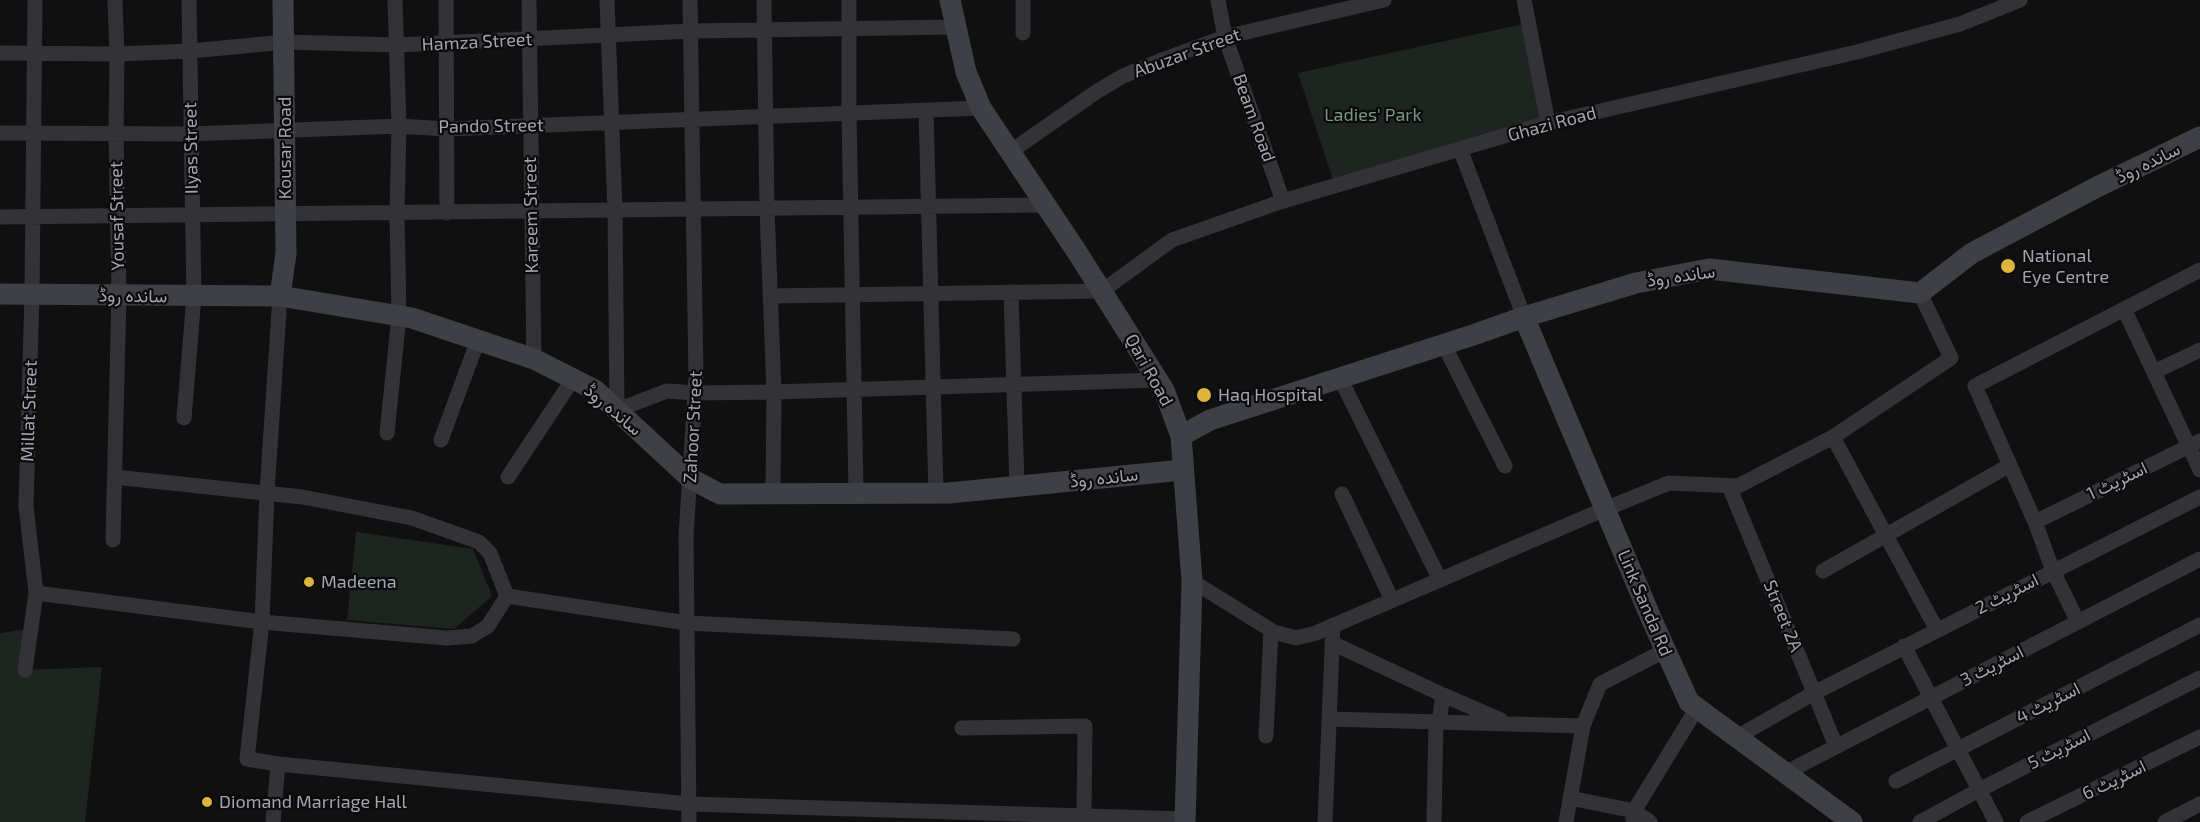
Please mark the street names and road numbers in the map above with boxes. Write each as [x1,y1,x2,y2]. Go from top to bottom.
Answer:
street label: Abuzar Street [1131,24,1243,82]
street label: Hamza Street [421,28,533,56]
street label: Beam Road [1228,71,1280,165]
street label: Kousar Road [274,97,296,199]
street label: Ilyas Street [179,102,203,194]
street label: Ghazi Road [1505,102,1599,146]
street label: Pando Street [438,114,544,138]
street label: ساندہ روڈ [2112,138,2184,188]
street label: Kareem Street [519,157,543,273]
street label: Yousaf Street [105,161,129,271]
street label: ساندہ روڈ [1646,261,1716,291]
street label: ساندہ روڈ [99,285,167,307]
street label: Qari Road [1120,330,1178,410]
street label: Millat Street [16,360,42,462]
street label: Zahoor Street [679,370,707,484]
street label: ساندہ روڈ [580,380,646,440]
street label: اسٹریٹ 1 [2083,457,2151,505]
street label: ساندہ روڈ [1069,464,1139,492]
street label: Link Sanda Rd [1613,547,1677,659]
street label: اسٹریٹ 2 [1972,569,2042,619]
street label: Street 2A [1759,577,1807,655]
street label: اسٹریٹ 3 [1957,641,2027,691]
street label: اسٹریٹ 4 [2012,678,2084,728]
street label: اسٹریٹ 5 [2024,724,2094,774]
street label: اسٹریٹ 6 [2079,755,2149,805]

